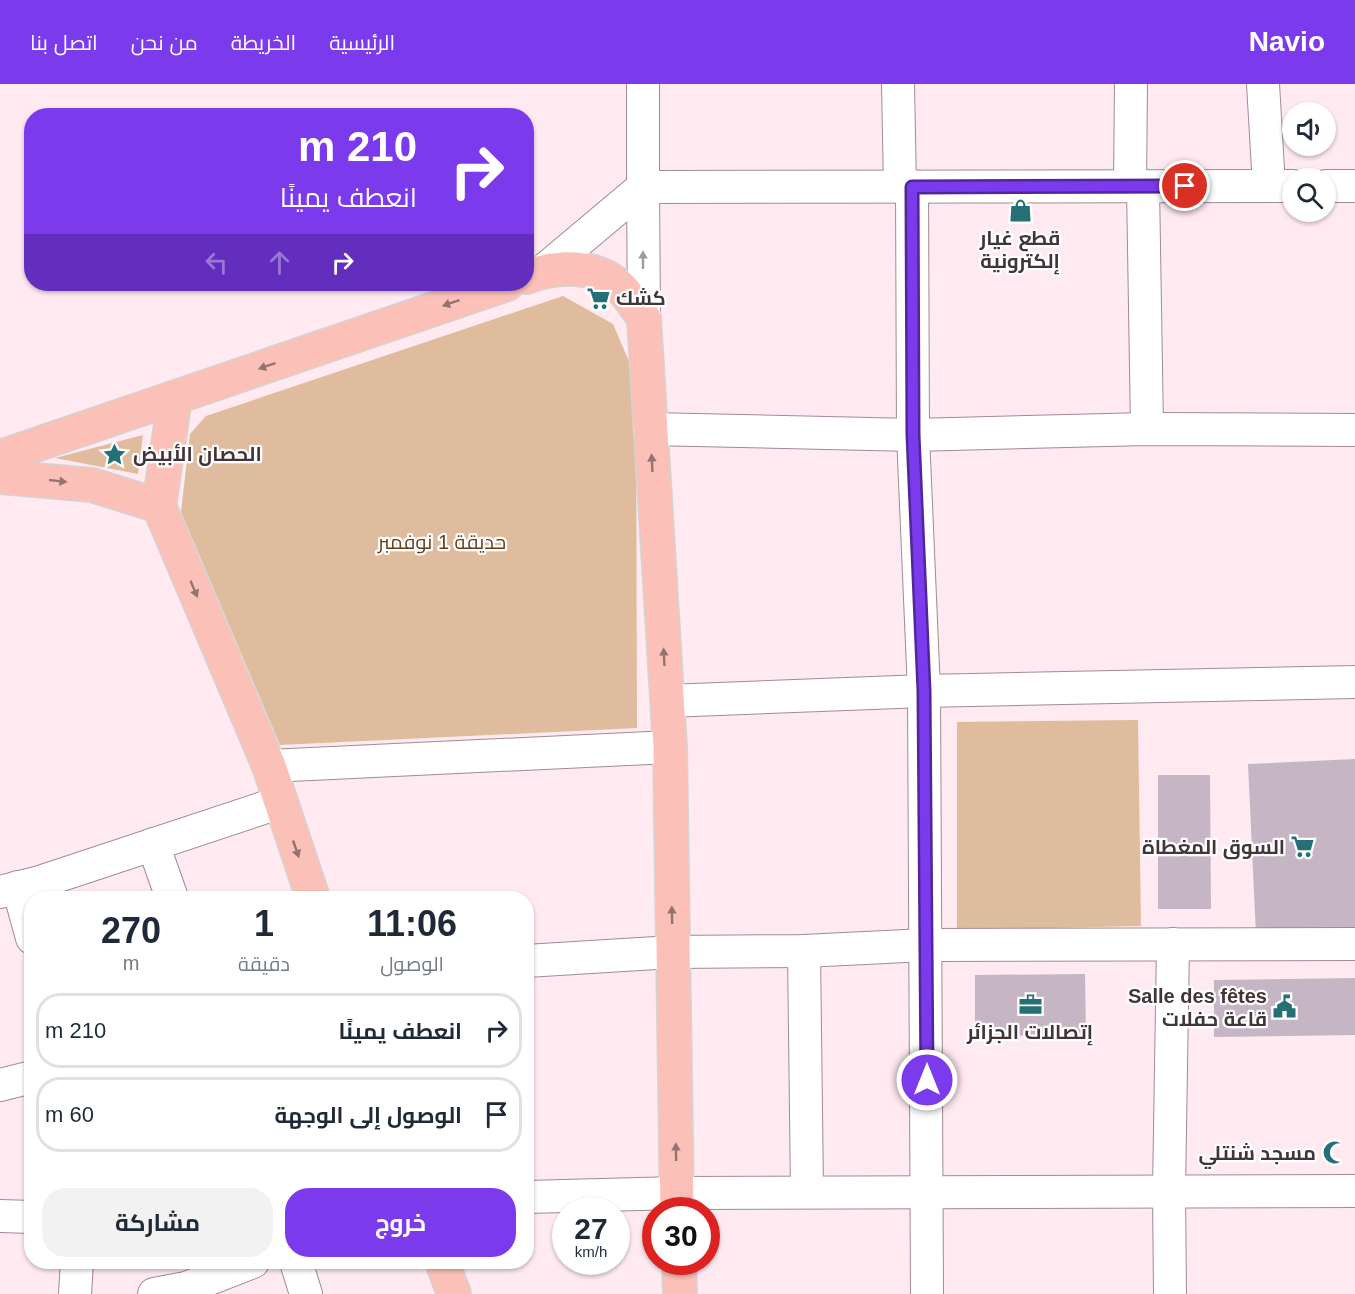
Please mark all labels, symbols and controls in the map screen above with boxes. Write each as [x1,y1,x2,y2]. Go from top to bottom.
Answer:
text: Navio [1249,26,1325,57]
text: اتصل بنا [30,31,98,54]
text: من نحن [131,31,198,54]
text: الخريطة [231,31,296,54]
text: الرئيسية [329,31,395,54]
map controls [1282,102,1336,222]
button: sound [1282,102,1336,156]
text: 210 m [298,123,417,170]
icon: right [438,132,516,210]
pin [1159,160,1210,211]
button: search [1282,168,1336,222]
icon: arrive [1168,169,1201,202]
text: انعطف يمينًا [280,183,417,213]
shop icon: قطع غيار إلكترونية [1007,198,1033,224]
place label: قطع غيار إلكترونية [979,227,1060,275]
icon: left [200,246,233,279]
icon: ahead [263,246,296,279]
icon: right [326,246,359,279]
one-way arrow [638,250,648,269]
supermarket icon: كشك [585,285,611,311]
place label: كشك [616,287,666,309]
one-way arrow [442,298,460,308]
one-way arrow [258,362,276,372]
place icon: الحصان الأبيض [102,441,128,467]
place label: الحصان الأبيض [133,443,262,466]
one-way arrow [648,453,657,472]
one-way arrow [49,476,68,486]
park label: حديقة 1 نوفمبر [377,531,506,554]
one-way arrow [190,580,200,598]
one-way arrow [659,648,669,667]
supermarket icon: السوق المغطاة [1290,834,1316,860]
place label: السوق المغطاة [1142,836,1285,860]
one-way arrow [292,840,302,858]
text: 1 [254,903,274,944]
text: 11:06 [367,903,457,944]
one-way arrow [667,906,677,925]
text: 270 [101,910,161,951]
text: m [123,952,139,974]
text: دقيقة [238,953,290,975]
text: الوصول [380,953,444,975]
place label: Salle des fêtes قاعة حفلات [1128,985,1267,1030]
office icon: إتصالات الجزائر [1017,992,1043,1018]
public building icon: Salle des fêtes قاعة حفلات [1272,994,1298,1020]
icon: right [480,1014,513,1047]
text: 210 m [45,1018,106,1043]
text: انعطف يمينًا [339,1019,462,1044]
place label: إتصالات الجزائر [966,1021,1093,1046]
position arrow [895,1048,959,1112]
icon: arrive [480,1098,513,1131]
text: 60 m [45,1102,94,1127]
text: الوصول إلى الوجهة [275,1103,462,1128]
mosque icon: مسجد شنتلي [1321,1140,1347,1166]
place label: مسجد شنتلي [1199,1142,1316,1169]
one-way arrow [671,1143,681,1162]
button: مشاركة [42,1188,273,1257]
button: خروج [285,1188,516,1257]
speed limit sign: 30 [642,1197,720,1275]
text: 27 [574,1212,608,1245]
text: km/h [575,1243,607,1260]

